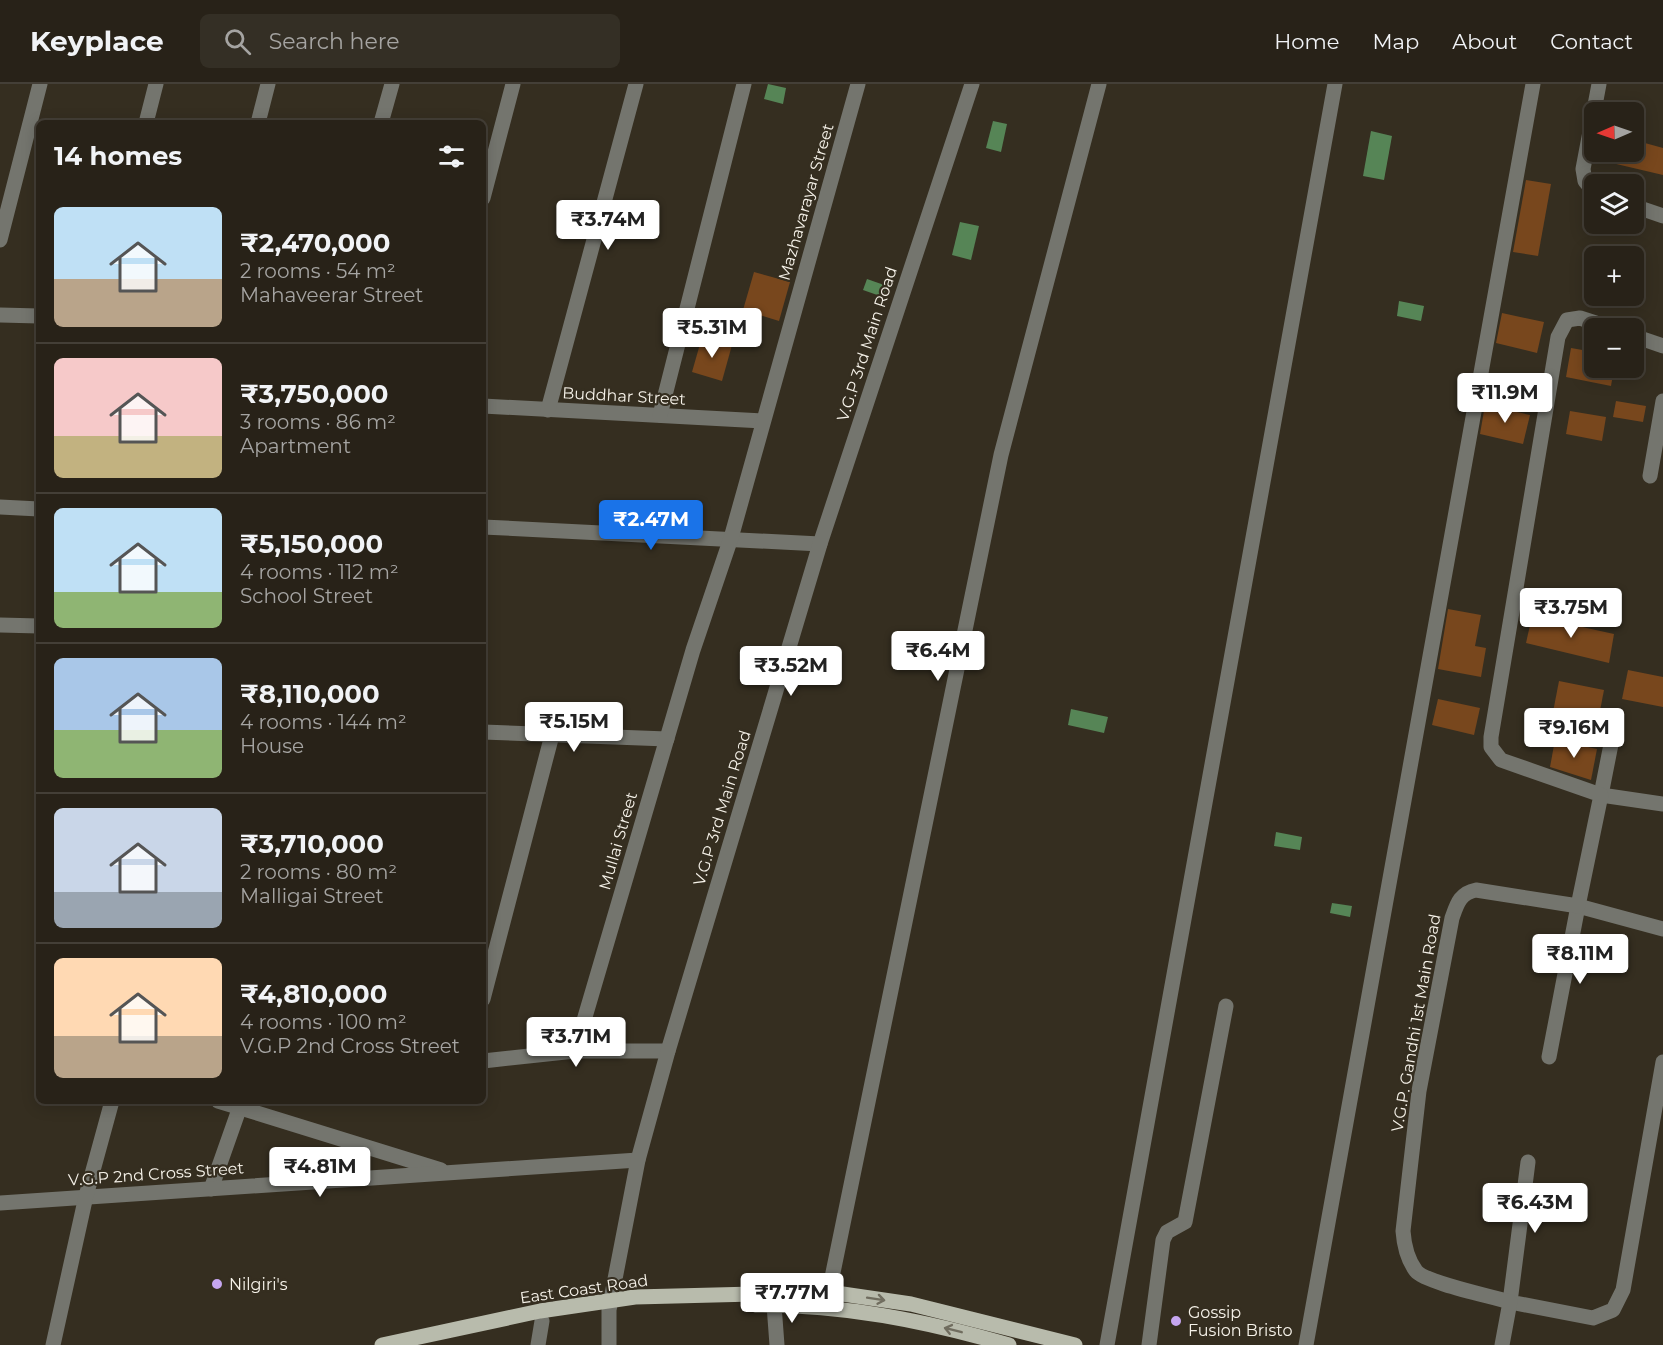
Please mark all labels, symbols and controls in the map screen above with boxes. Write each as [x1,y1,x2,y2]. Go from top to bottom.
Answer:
search box [200,14,620,68]
text: Keyplace [30,24,164,58]
icon: search [221,25,254,58]
text: Search here [269,28,400,55]
text: Home [1274,29,1339,54]
text: Map [1372,29,1419,54]
text: About [1452,29,1517,54]
text: Contact [1550,29,1633,54]
north arrow [1584,102,1644,162]
map controls [1584,102,1644,378]
street label: Mazhavarayar Street [774,121,838,283]
text: 14 homes [54,140,182,172]
icon: filters [435,140,468,173]
button: layers [1584,174,1644,234]
pin: ₹3.74M [559,200,657,251]
text: ₹3.74M [570,207,646,231]
text: ₹2,470,000 [240,227,390,259]
icon: home [102,231,174,303]
button: + [1584,246,1644,306]
text: 2 rooms · 54 m² [240,259,396,283]
street label: V.G.P 3rd Main Road [833,264,901,424]
text: Mahaveerar Street [240,283,423,307]
pin: ₹5.31M [663,308,761,359]
text: ₹5.31M [677,315,747,339]
button: − [1584,318,1644,378]
pin: ₹11.9M [1456,373,1554,424]
text: ₹3,750,000 [240,378,389,410]
text: ₹11.9M [1471,380,1539,404]
icon: home [102,382,174,454]
street label: Buddhar Street [562,383,687,409]
text: 3 rooms · 86 m² [240,410,396,434]
text: Apartment [240,434,351,458]
pin: ₹2.47M [602,500,700,551]
text: ₹2.47M [613,507,689,531]
text: ₹5,150,000 [240,528,383,560]
icon: home [102,532,174,604]
text: 4 rooms · 112 m² [240,560,399,584]
text: School Street [240,584,373,608]
pin: ₹3.75M [1522,588,1620,639]
text: ₹3.75M [1534,595,1608,619]
pin: ₹6.4M [896,631,980,682]
text: ₹6.4M [905,638,971,662]
pin: ₹3.52M [742,646,840,697]
text: ₹3.52M [754,653,828,677]
text: ₹8,110,000 [240,678,380,710]
icon: home [102,682,174,754]
pin: ₹5.15M [525,702,623,753]
pin: ₹9.16M [1525,708,1623,759]
text: ₹5.15M [539,709,609,733]
text: 4 rooms · 144 m² [240,710,407,734]
text: ₹9.16M [1538,715,1610,739]
street label: V.G.P 3rd Main Road [689,728,755,888]
text: House [240,734,304,758]
street label: Mullai Street [595,789,641,892]
text: ₹3,710,000 [240,828,384,860]
icon: home [102,832,174,904]
text: 2 rooms · 80 m² [240,860,397,884]
text: Malligai Street [240,884,384,908]
street label: V.G.P. Gandhi 1st Main Road [1387,912,1445,1134]
pin: ₹8.11M [1531,934,1629,985]
text: ₹8.11M [1546,941,1614,965]
text: ₹4,810,000 [240,978,387,1010]
icon: home [102,982,174,1054]
text: 4 rooms · 100 m² [240,1010,407,1034]
pin: ₹3.71M [527,1017,625,1068]
text: ₹3.71M [541,1024,611,1048]
text: V.G.P 2nd Cross Street [240,1034,460,1058]
pin: ₹4.81M [271,1147,369,1198]
text: ₹4.81M [283,1154,357,1178]
street label: V.G.P 2nd Cross Street [68,1158,245,1190]
pin: ₹6.43M [1486,1183,1584,1234]
text: ₹6.43M [1497,1190,1573,1214]
street label: East Coast Road [519,1271,649,1307]
pin: ₹7.77M [743,1273,841,1324]
place label: Nilgiri's [229,1275,288,1294]
marker: Nilgiri's [210,1277,224,1291]
text: ₹7.77M [755,1280,829,1304]
one-way arrow [866,1293,886,1304]
place label: Gossip Fusion Bristo [1188,1303,1292,1340]
marker: Gossip Fusion Bristo [1169,1314,1183,1328]
one-way arrow [943,1323,962,1335]

